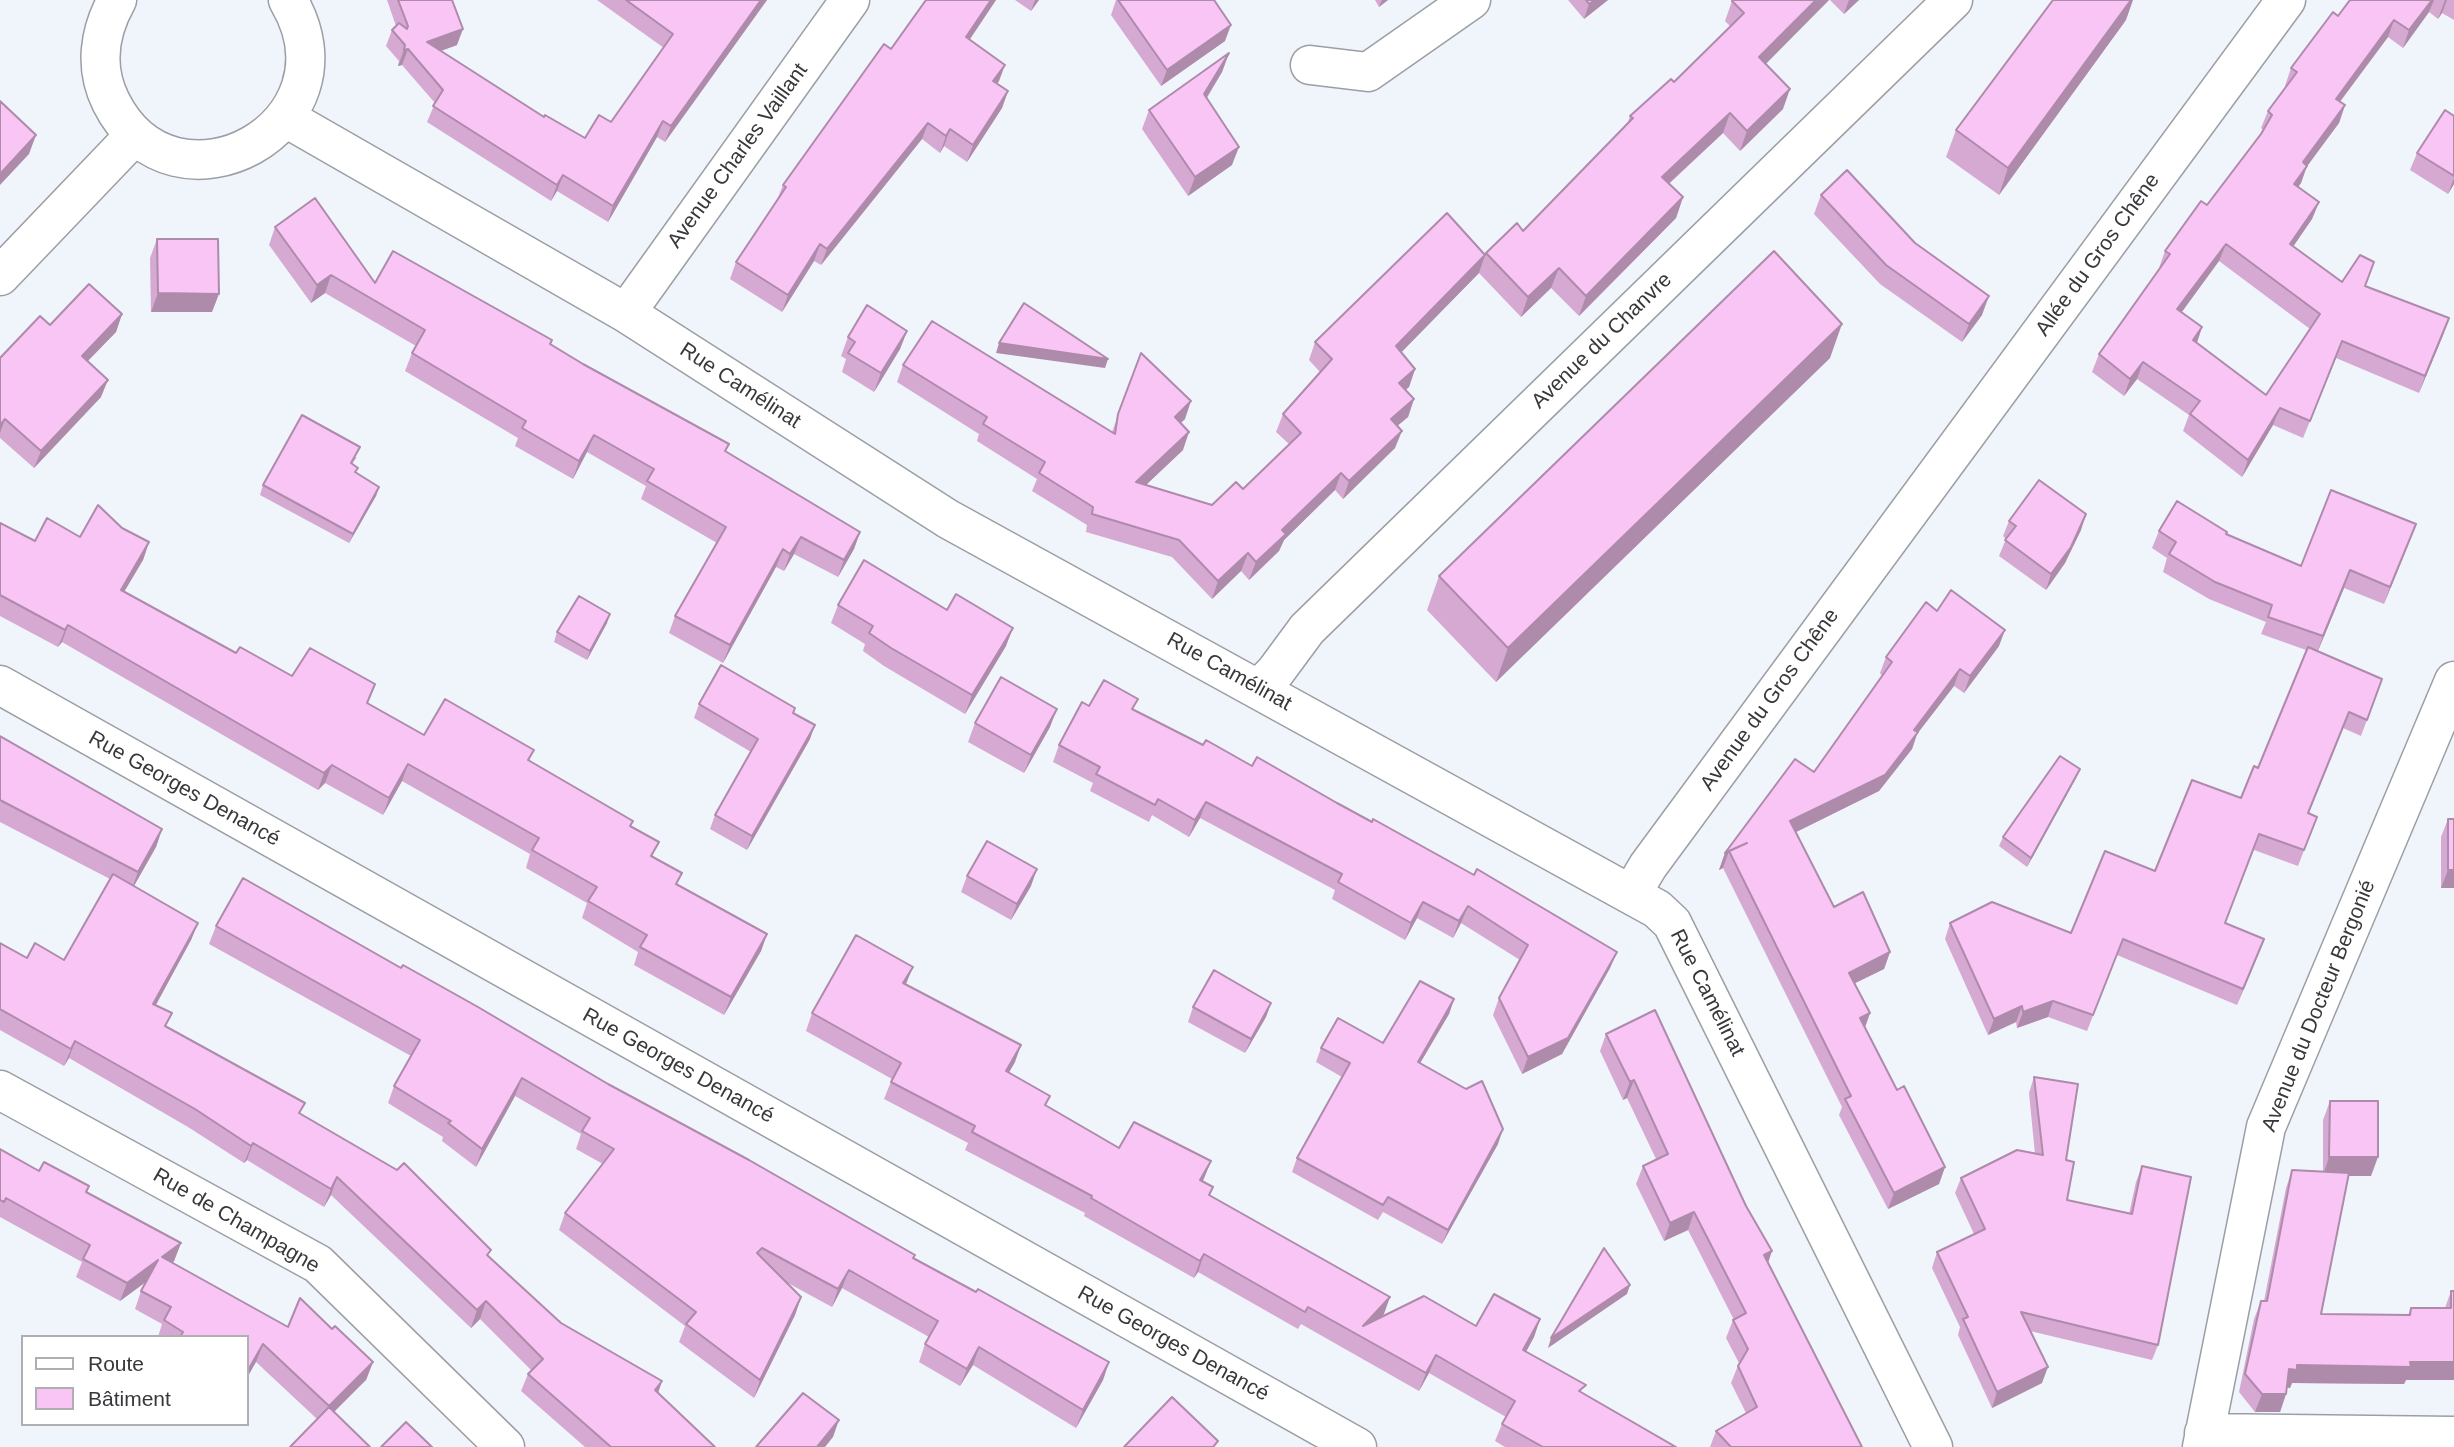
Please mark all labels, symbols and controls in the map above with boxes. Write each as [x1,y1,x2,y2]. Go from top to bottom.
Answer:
street label: Avenue Charles Vaillant [663,59,813,253]
street label: Allée du Gros Chêne [2031,169,2165,341]
street label: Avenue du Chanvre [1527,268,1677,414]
street label: Rue Camélinat [675,338,805,434]
street label: Avenue du Gros Chêne [1695,604,1845,796]
street label: Rue Camélinat [1162,627,1296,717]
street label: Rue Georges Denancé [84,726,284,852]
street label: Avenue du Docteur Bergonié [2257,876,2381,1136]
street label: Rue Camélinat [1664,925,1750,1061]
street label: Rue Georges Denancé [578,1003,778,1129]
street label: Rue de Champagne [148,1163,324,1279]
street label: Rue Georges Denancé [1073,1281,1273,1407]
legend [21,1335,248,1426]
text: Route [88,1352,144,1375]
text: Bâtiment [88,1387,171,1410]

